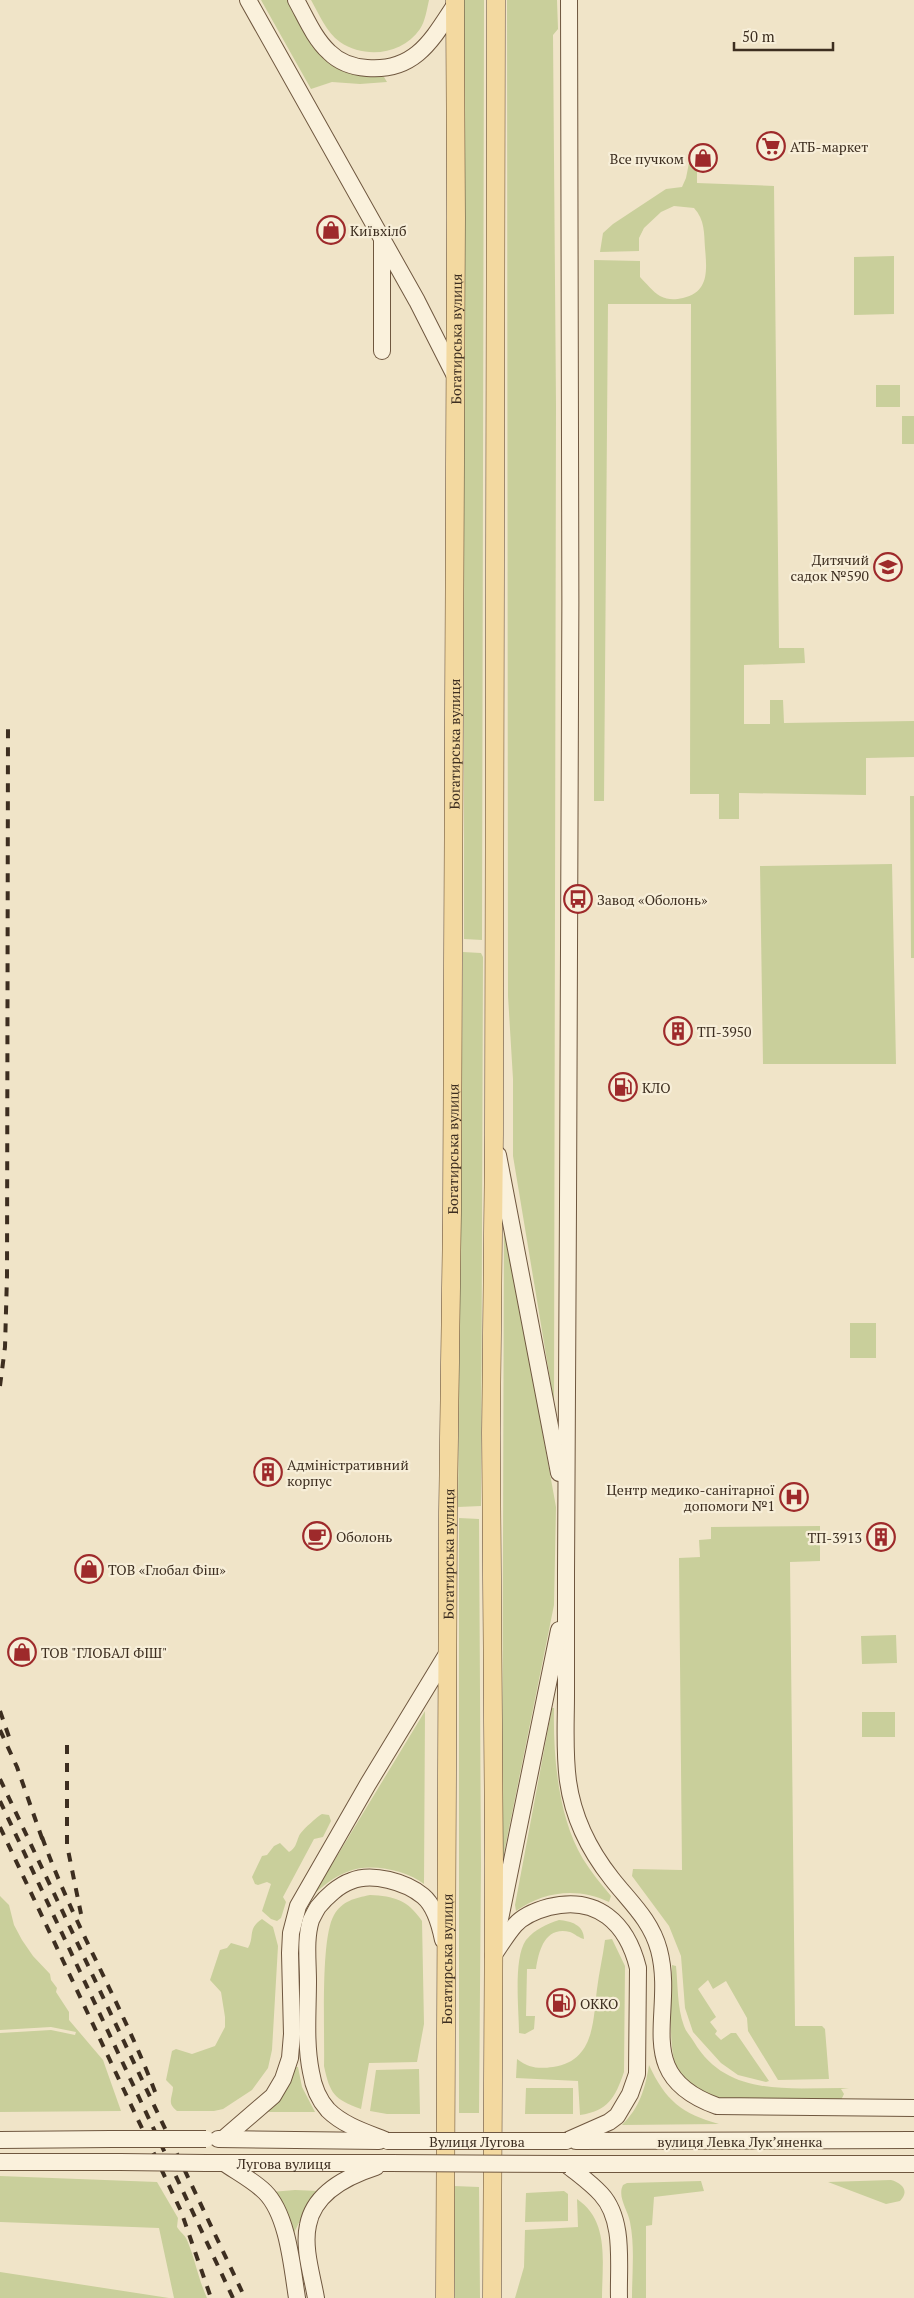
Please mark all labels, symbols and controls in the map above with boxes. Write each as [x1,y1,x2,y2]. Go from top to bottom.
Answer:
scale bar [734,20,833,52]
text: 50 m [742,26,775,46]
supermarket icon: АТБ-маркет [756,131,786,161]
place label: АТБ-маркет [790,137,868,156]
shop icon: Все пучком [688,143,718,173]
place label: Все пучком [610,149,684,168]
shop icon: Київхілб [316,215,346,245]
place label: Київхілб [350,221,407,240]
street label: Богатирська вулиця [446,274,465,404]
place label: Дитячий садок №590 [791,550,869,585]
school or university icon: Дитячий садок №590 [873,552,903,582]
street label: Богатирська вулиця [444,679,464,809]
bus stop icon: Завод «Оболонь» [563,884,593,914]
place label: Завод «Оболонь» [597,890,708,909]
building icon: ТП-3950 [663,1016,693,1046]
place label: ТП-3950 [697,1022,752,1041]
fuel station icon: КЛО [608,1072,638,1102]
place label: КЛО [642,1078,671,1097]
street label: Богатирська вулиця [442,1084,462,1214]
place label: Адміністративний корпус [287,1455,409,1490]
building icon: Адміністративний корпус [253,1457,283,1487]
place label: Центр медико-санітарної допомоги №1 [607,1480,775,1515]
hospital icon: Центр медико-санітарної допомоги №1 [779,1482,809,1512]
street label: Богатирська вулиця [438,1488,458,1619]
cafe icon: Оболонь [302,1521,332,1551]
building icon: ТП-3913 [866,1522,896,1552]
place label: Оболонь [336,1527,392,1546]
place label: ТП-3913 [807,1528,862,1547]
shop icon: ТОВ «Глобал Фіш» [74,1554,104,1584]
place label: ТОВ «Глобал Фіш» [108,1560,226,1579]
shop icon: ТОВ "ГЛОБАЛ ФІШ" [7,1637,37,1667]
place label: ТОВ "ГЛОБАЛ ФІШ" [41,1643,167,1662]
street label: Богатирська вулиця [437,1894,456,2024]
fuel station icon: ОККО [546,1988,576,2018]
place label: ОККО [580,1994,618,2013]
street label: Вулиця Лугова [429,2132,525,2151]
street label: вулиця Левка Лукʼяненка [657,2132,823,2151]
street label: Лугова вулиця [236,2154,331,2173]

